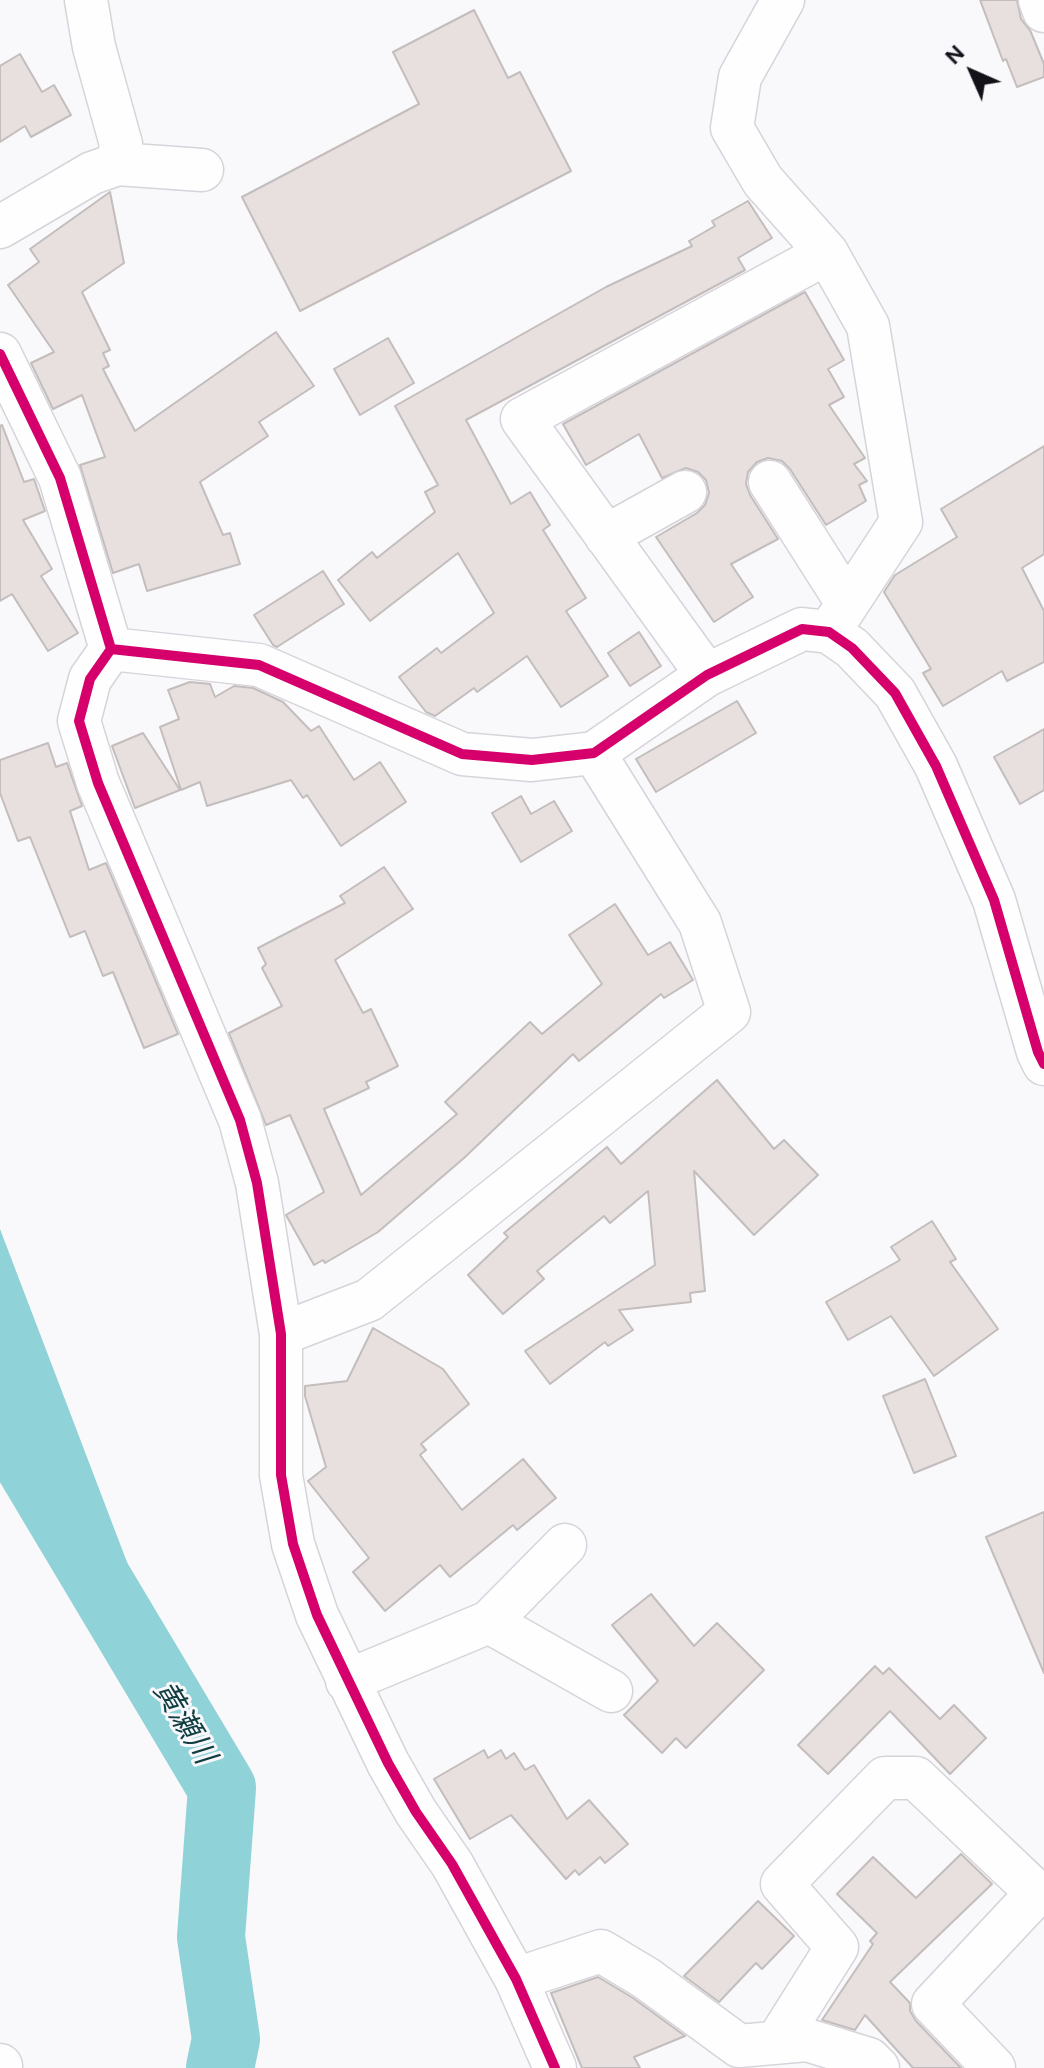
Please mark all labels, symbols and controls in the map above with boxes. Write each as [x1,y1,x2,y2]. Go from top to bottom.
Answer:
north arrow [932,32,1012,112]
text: N [939,39,971,71]
water label: 黄瀬川 [144,1675,222,1771]

